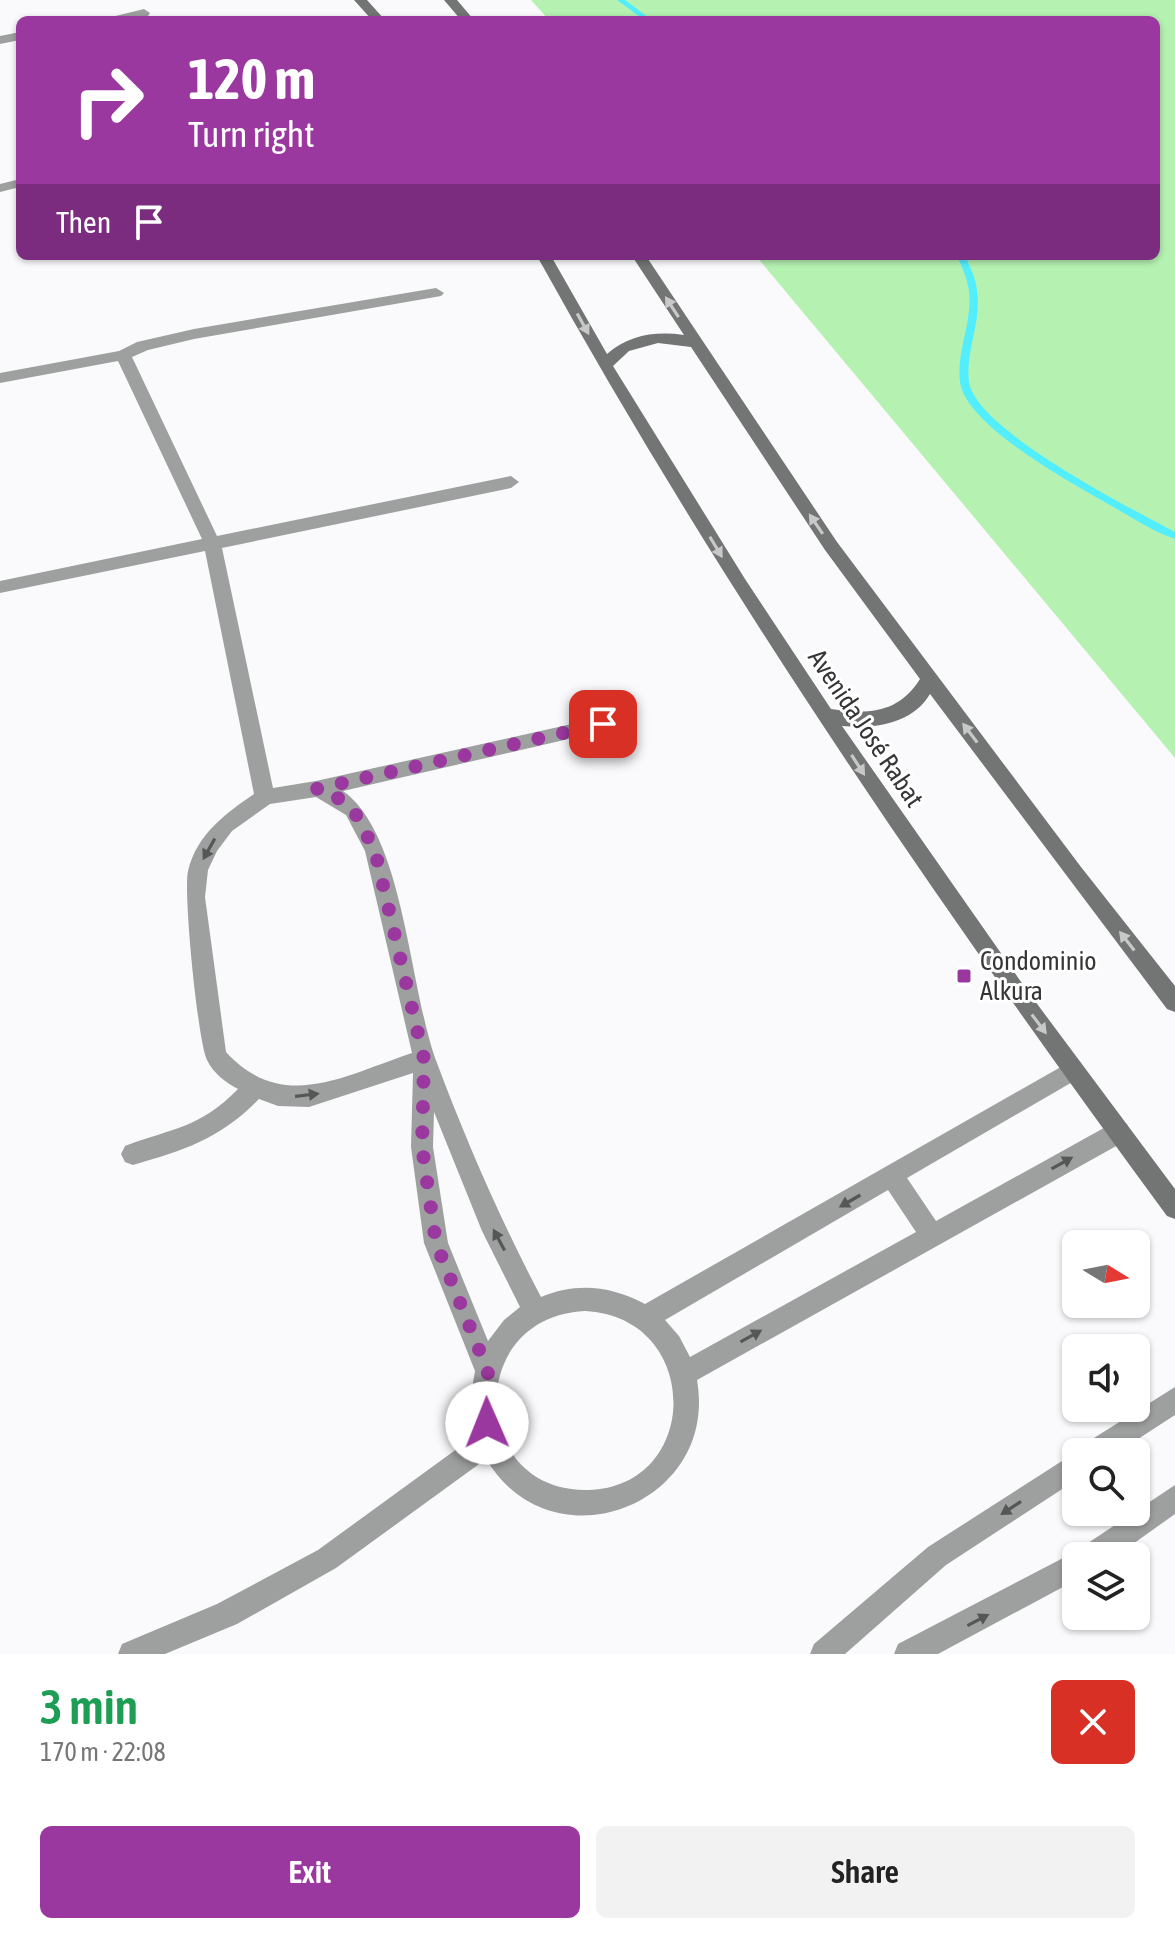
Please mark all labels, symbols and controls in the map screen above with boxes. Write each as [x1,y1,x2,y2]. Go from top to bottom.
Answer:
text: 120 m [188,47,315,111]
icon: right [56,48,160,152]
text: Turn right [188,113,315,155]
icon: arrive [127,200,171,244]
text: Then [56,205,111,239]
one-way arrow [665,296,680,318]
one-way arrow [576,312,589,335]
one-way arrow [809,513,824,534]
one-way arrow [709,536,724,557]
street label: Avenida José Rabat [802,643,930,813]
pin [569,690,637,758]
icon: arrive [581,702,625,746]
one-way arrow [962,723,978,744]
one-way arrow [850,754,865,775]
one-way arrow [202,838,216,860]
one-way arrow [1119,931,1135,951]
place label: Condominio Alkura [980,946,1097,1006]
marker: Condominio Alkura [955,967,973,985]
one-way arrow [1030,1013,1046,1034]
one-way arrow [295,1088,320,1101]
one-way arrow [1051,1156,1074,1170]
one-way arrow [839,1194,861,1208]
one-way arrow [493,1229,506,1252]
north arrow [1062,1230,1150,1318]
map controls [1062,1230,1150,1630]
one-way arrow [740,1329,762,1343]
button: sound [1062,1334,1150,1422]
position arrow [445,1381,529,1465]
button: search [1062,1438,1150,1526]
one-way arrow [1000,1500,1022,1514]
button: layers [1062,1542,1150,1630]
one-way arrow [966,1613,989,1626]
text: 3 min [40,1679,138,1734]
button: close [1051,1680,1135,1764]
text: 170 m · 22:08 [40,1737,166,1767]
button: Exit [40,1826,580,1918]
button: Share [596,1826,1135,1918]

